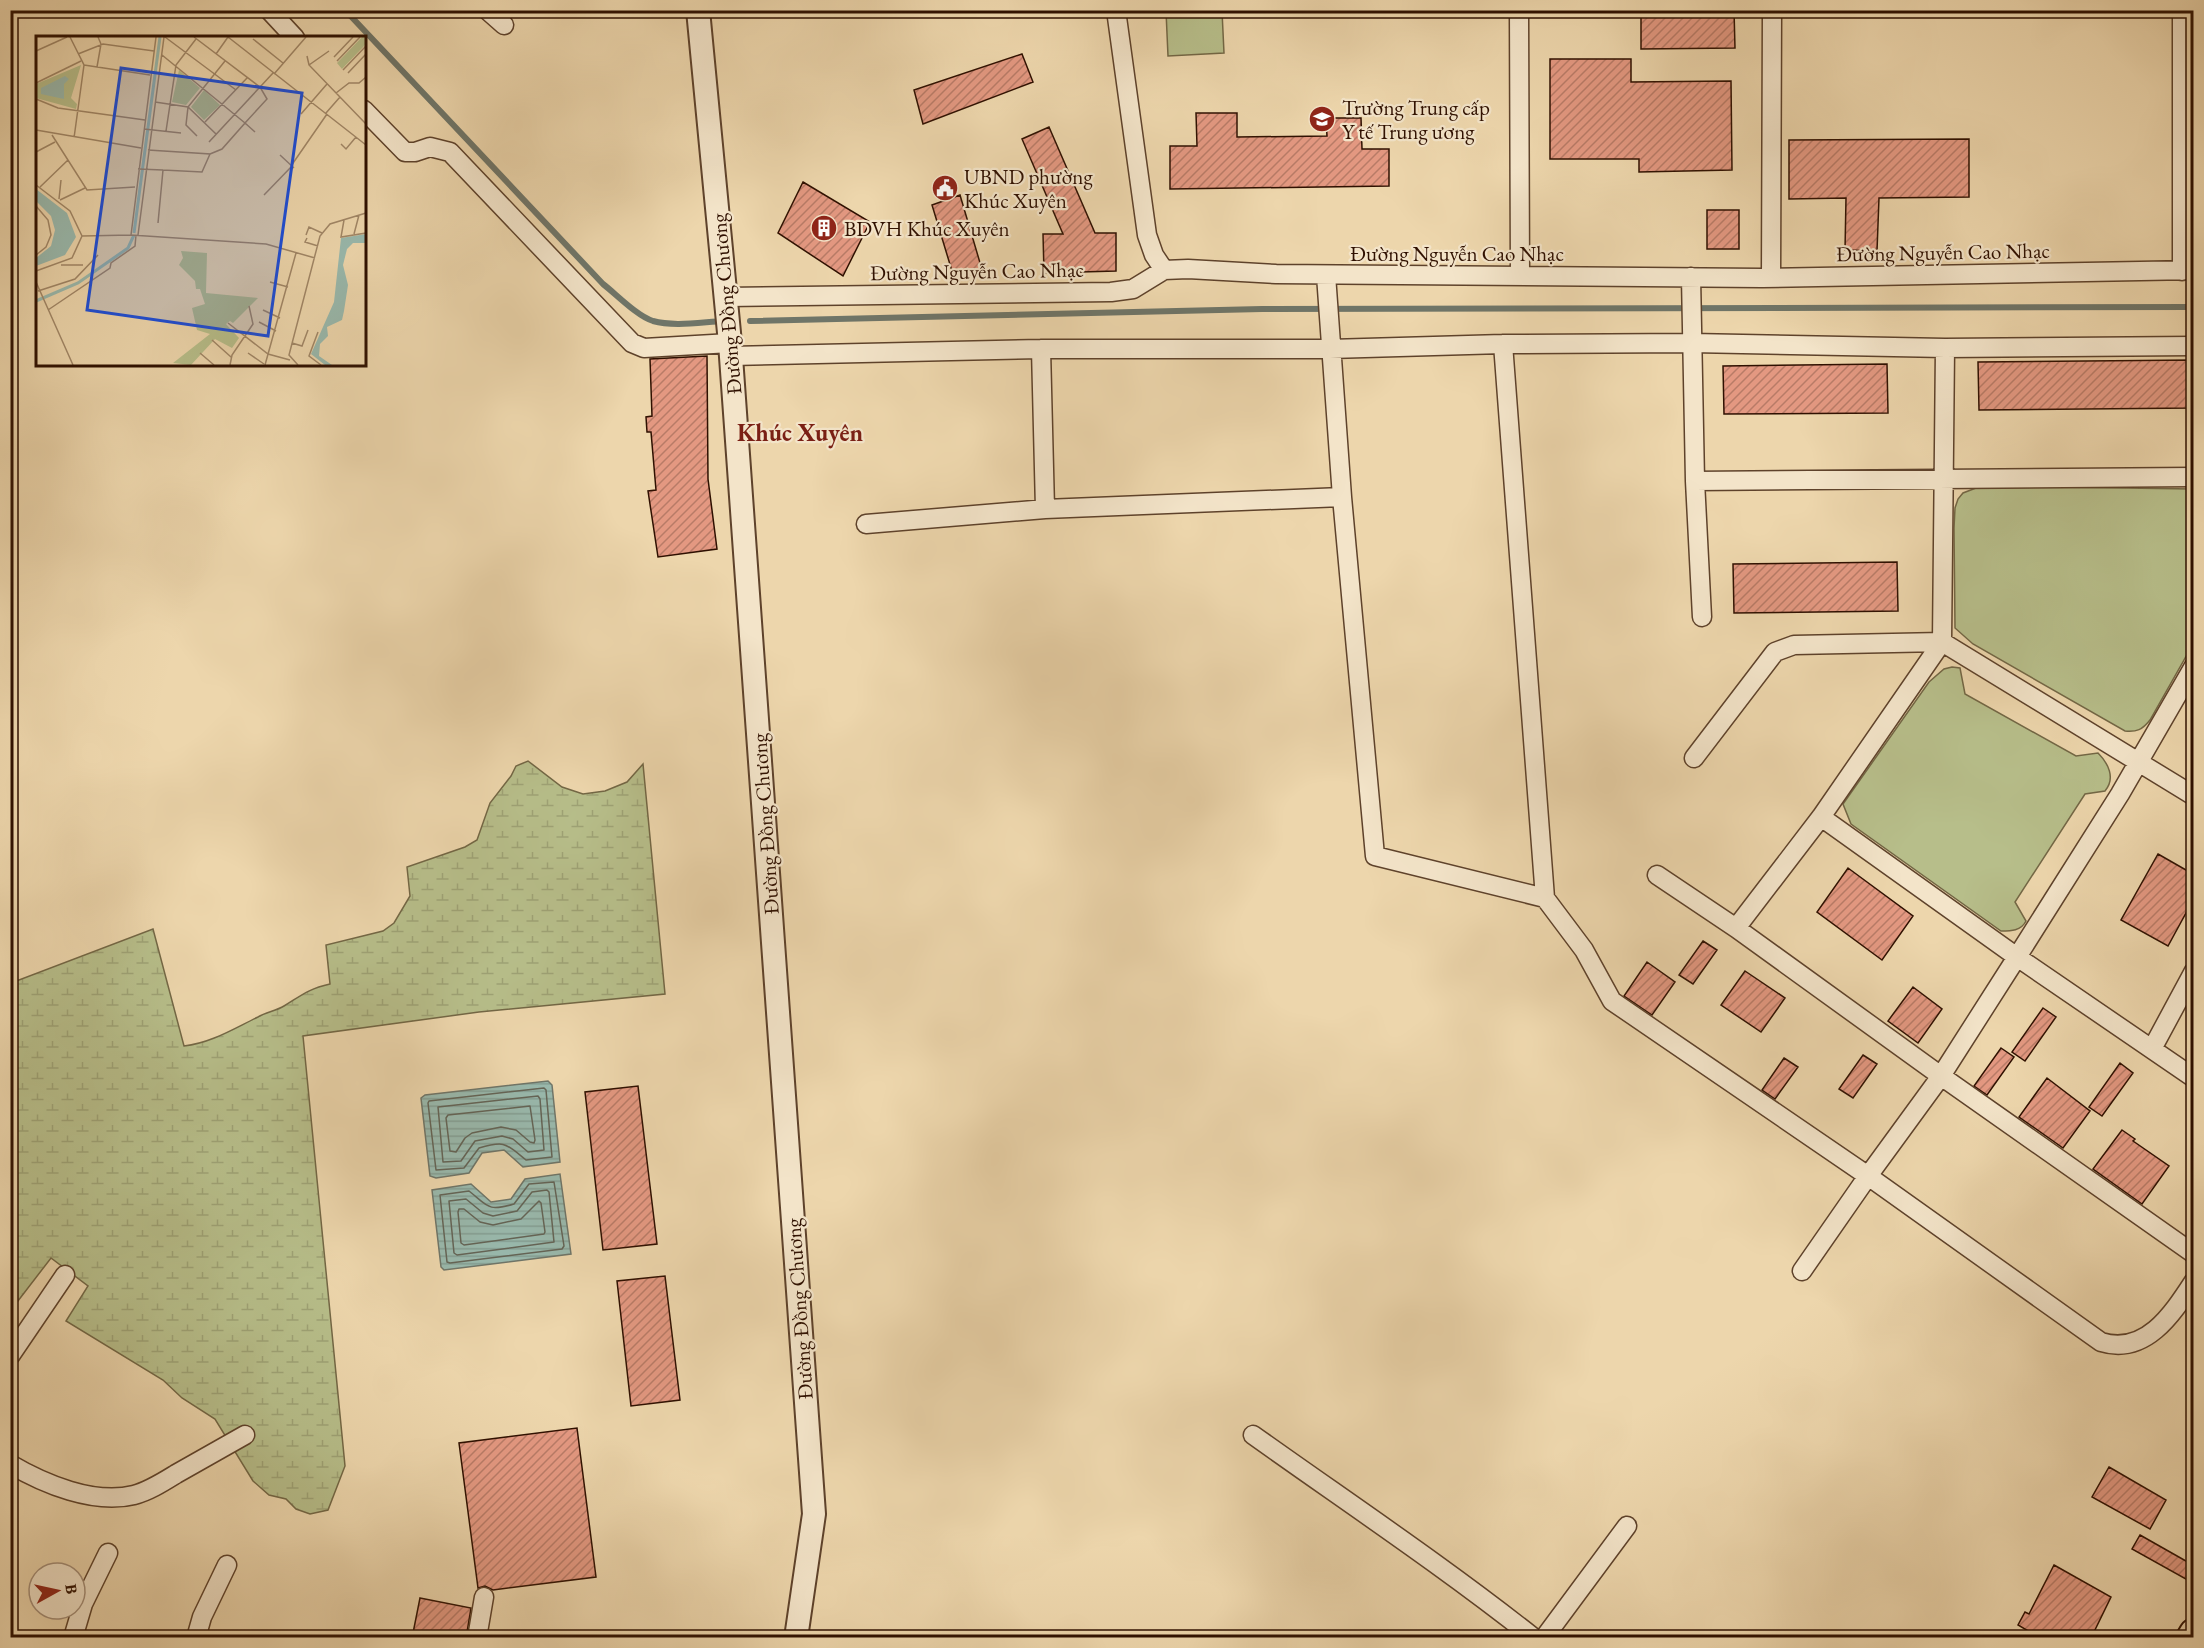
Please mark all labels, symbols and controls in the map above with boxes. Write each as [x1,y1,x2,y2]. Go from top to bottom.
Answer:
inset map [36,36,366,366]
place label: Trường Trung cấp Y tế Trung ương [1342,94,1490,145]
school or university icon: Trường Trung cấp Y tế Trung ương [1307,104,1337,134]
place label: UBND phường Khúc Xuyên [964,163,1093,214]
public building icon: UBND phường Khúc Xuyên [930,173,960,203]
street label: Đường Đồng Chương [705,211,747,396]
building icon: BDVH Khúc Xuyên [809,213,839,243]
place label: BDVH Khúc Xuyên [844,215,1010,242]
street label: Đường Nguyễn Cao Nhạc [1836,237,2050,267]
street label: Đường Nguyễn Cao Nhạc [1350,240,1564,267]
street label: Đường Nguyễn Cao Nhạc [870,256,1084,286]
district label: Khúc Xuyên [737,417,863,449]
street label: Đường Đồng Chương [745,732,785,916]
street label: Đường Đồng Chương [779,1217,819,1401]
north arrow [27,1561,87,1621]
text: B [60,1583,82,1595]

